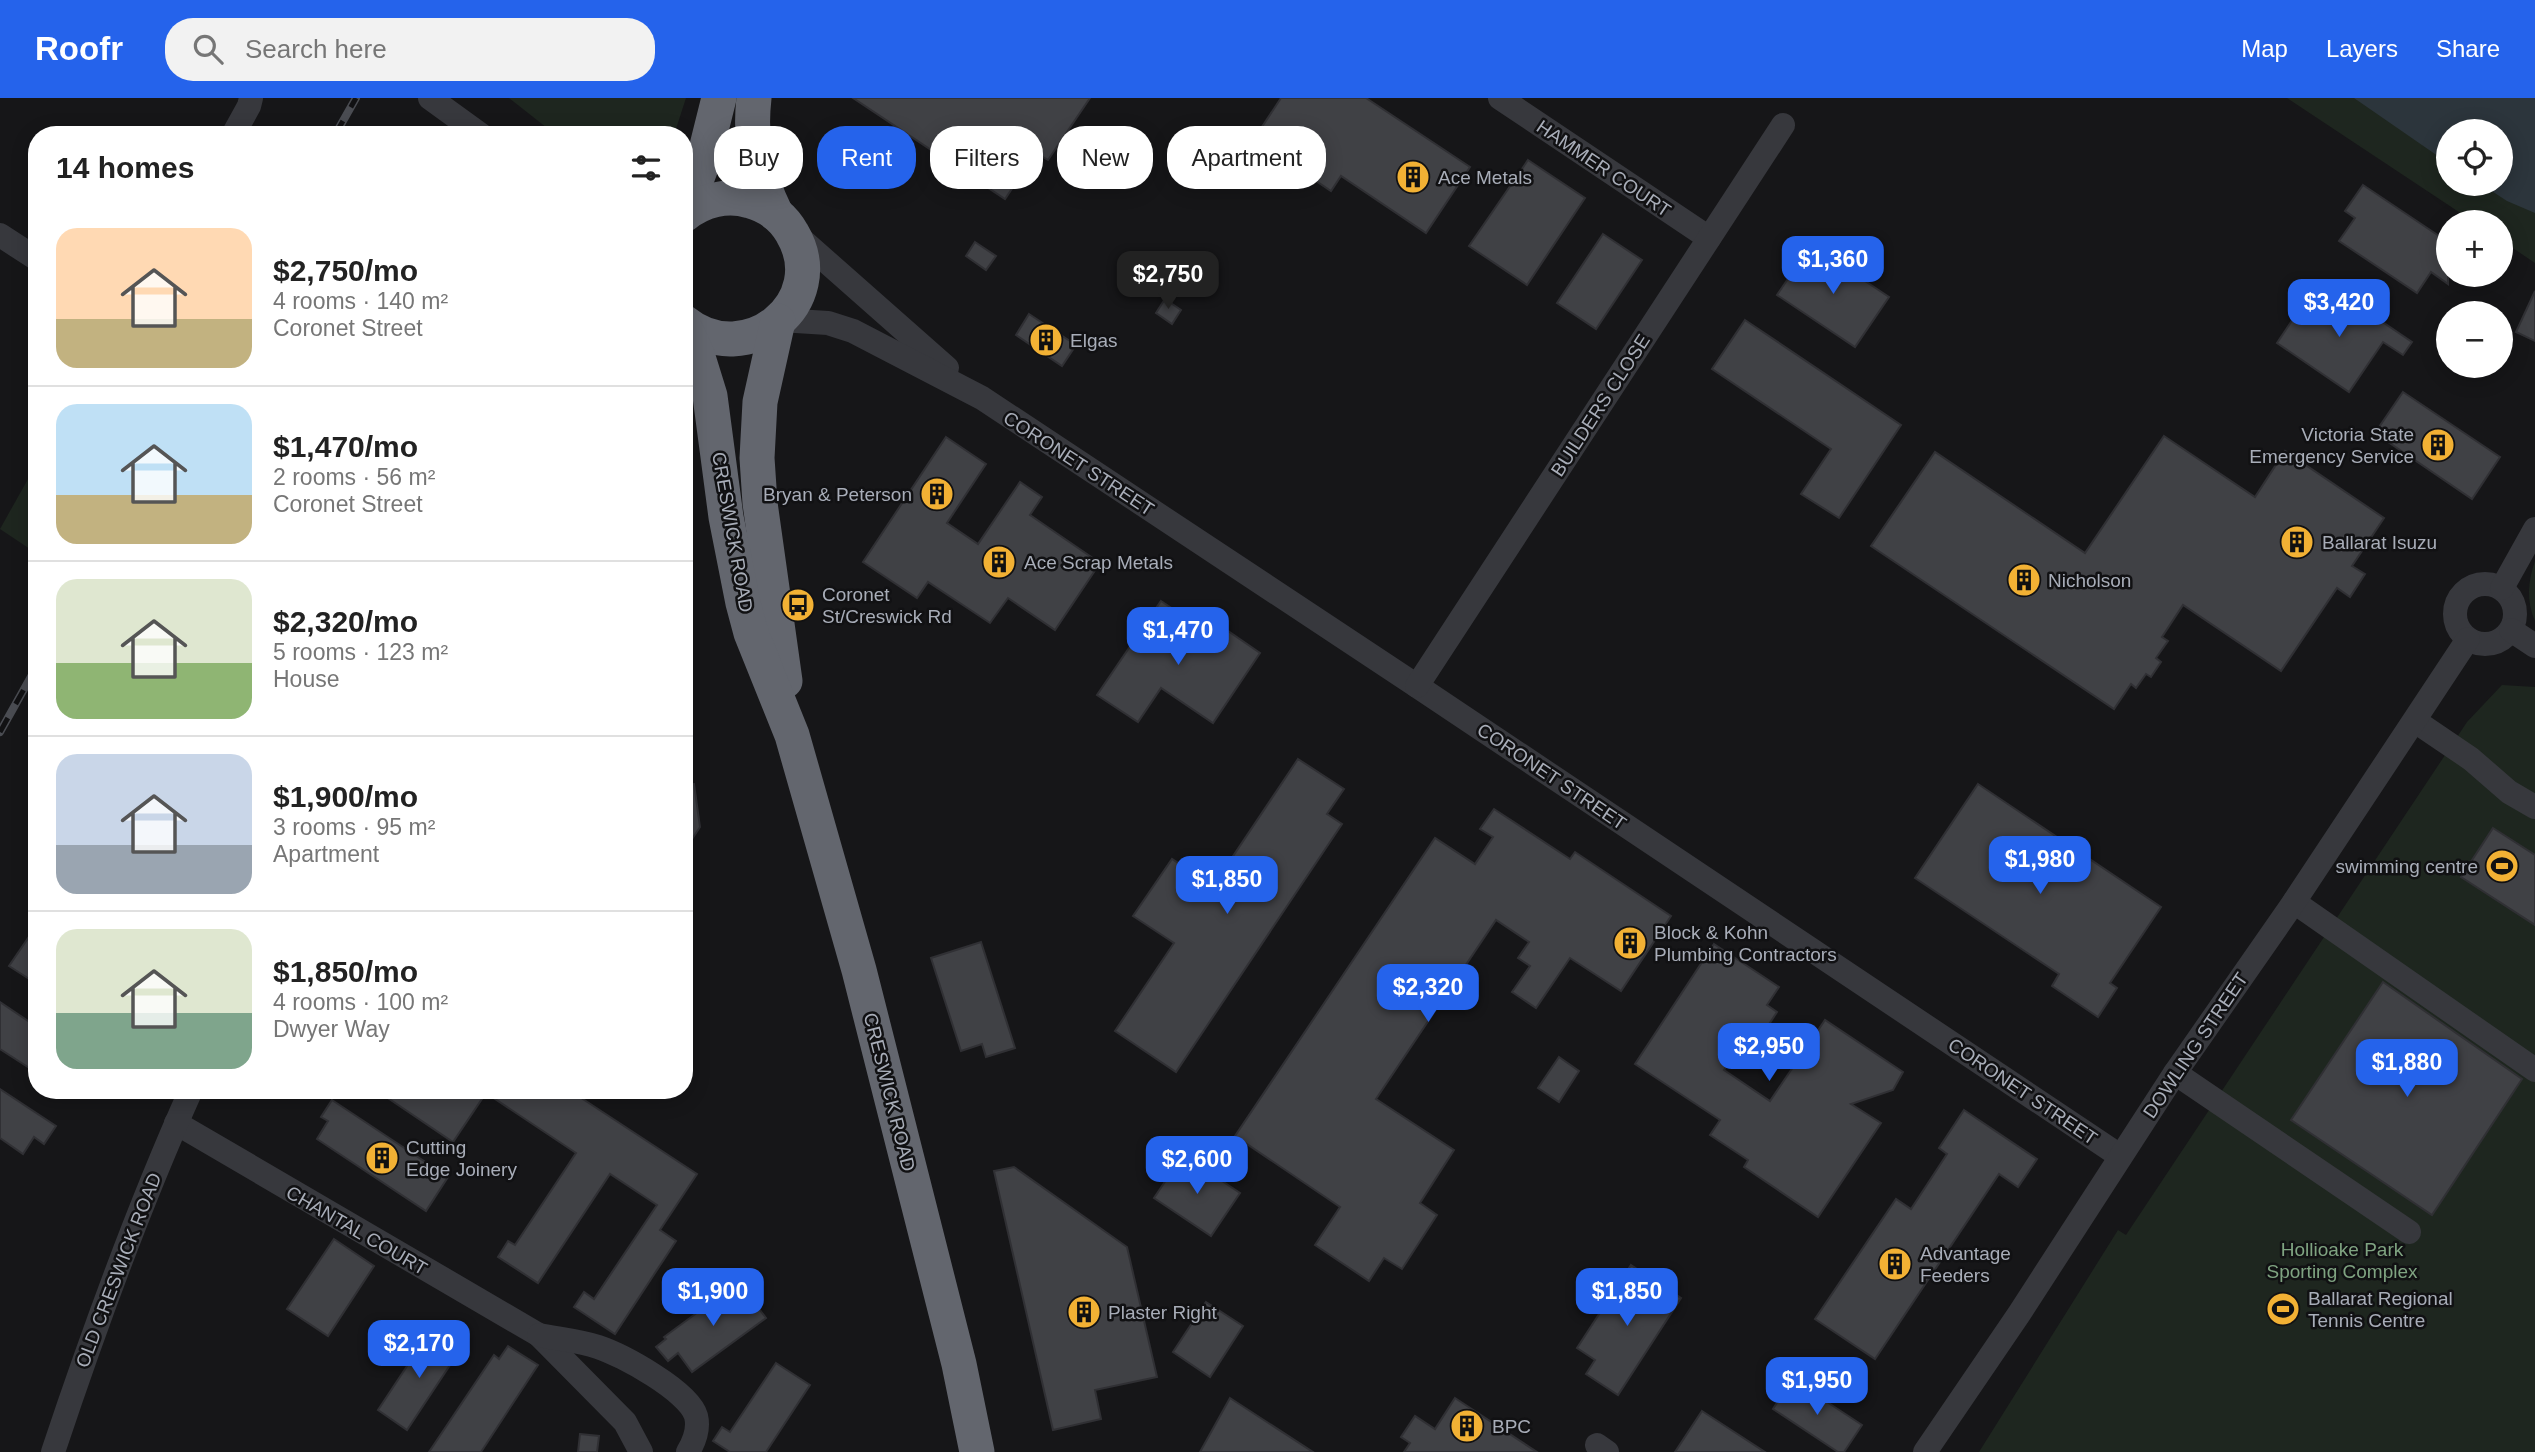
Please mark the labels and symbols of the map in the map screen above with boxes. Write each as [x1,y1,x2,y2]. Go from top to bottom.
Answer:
street label: HAMMER COURT [1533,116,1675,221]
building icon: Ace Metals [1394,158,1432,196]
place label: Ace Metals [1438,167,1532,188]
pin: $1,360 [1776,236,1890,296]
pin: $2,750 [1111,252,1225,311]
pin: $3,420 [2282,280,2396,339]
building icon: Elgas [1027,321,1065,359]
place label: Elgas [1070,330,1118,351]
street label: BUILDERS CLOSE [1547,330,1654,480]
street label: CORONET STREET [1000,407,1158,520]
place label: Victoria State Emergency Service [2249,424,2414,467]
building icon: Victoria State Emergency Service [2419,426,2457,464]
street label: CRESWICK ROAD [708,450,757,614]
building icon: Bryan & Peterson [918,475,956,513]
place label: Bryan & Peterson [763,484,912,505]
building icon: Ballarat Isuzu [2278,523,2316,561]
place label: Ballarat Isuzu [2322,532,2437,553]
building icon: Ace Scrap Metals [980,543,1018,581]
place label: Ace Scrap Metals [1024,552,1173,573]
building icon: Nicholson [2005,561,2043,599]
place label: Nicholson [2048,570,2131,591]
place label: Coronet St/Creswick Rd [822,584,952,627]
bus stop icon: Coronet St/Creswick Rd [779,586,817,624]
pin: $1,470 [1121,608,1235,667]
street label: CORONET STREET [1473,719,1630,834]
pin: $1,980 [1983,836,2097,896]
sports icon: swimming centre [2483,847,2521,885]
pin: $1,850 [1170,856,1284,916]
place label: swimming centre [2335,856,2478,877]
place label: Block & Kohn Plumbing Contractors [1654,922,1837,965]
building icon: Block & Kohn Plumbing Contractors [1611,924,1649,962]
pin: $2,320 [1371,964,1485,1024]
street label: DOWLING STREET [2139,968,2252,1122]
street label: CRESWICK ROAD [860,1011,919,1174]
pin: $2,950 [1712,1024,1826,1083]
street label: CORONET STREET [1944,1034,2101,1149]
pin: $1,880 [2350,1040,2464,1099]
pin: $2,600 [1140,1136,1254,1196]
place label: Cutting Edge Joinery [406,1137,517,1180]
building icon: Cutting Edge Joinery [363,1139,401,1177]
street label: OLD CRESWICK ROAD [72,1170,165,1371]
street label: CHANTAL COURT [283,1182,431,1279]
park label: Hollioake Park Sporting Complex [2266,1239,2418,1282]
place label: Advantage Feeders [1920,1243,2011,1286]
building icon: Advantage Feeders [1876,1245,1914,1283]
pin: $1,900 [656,1268,770,1328]
pin: $1,850 [1570,1268,1684,1328]
place label: Ballarat Regional Tennis Centre [2308,1288,2453,1331]
sports icon: Ballarat Regional Tennis Centre [2264,1290,2302,1328]
building icon: Plaster Right [1065,1293,1103,1331]
place label: Plaster Right [1108,1302,1217,1323]
pin: $2,170 [362,1320,476,1380]
pin: $1,950 [1760,1358,1874,1417]
building icon: BPC [1448,1407,1486,1445]
place label: BPC [1492,1416,1531,1437]

